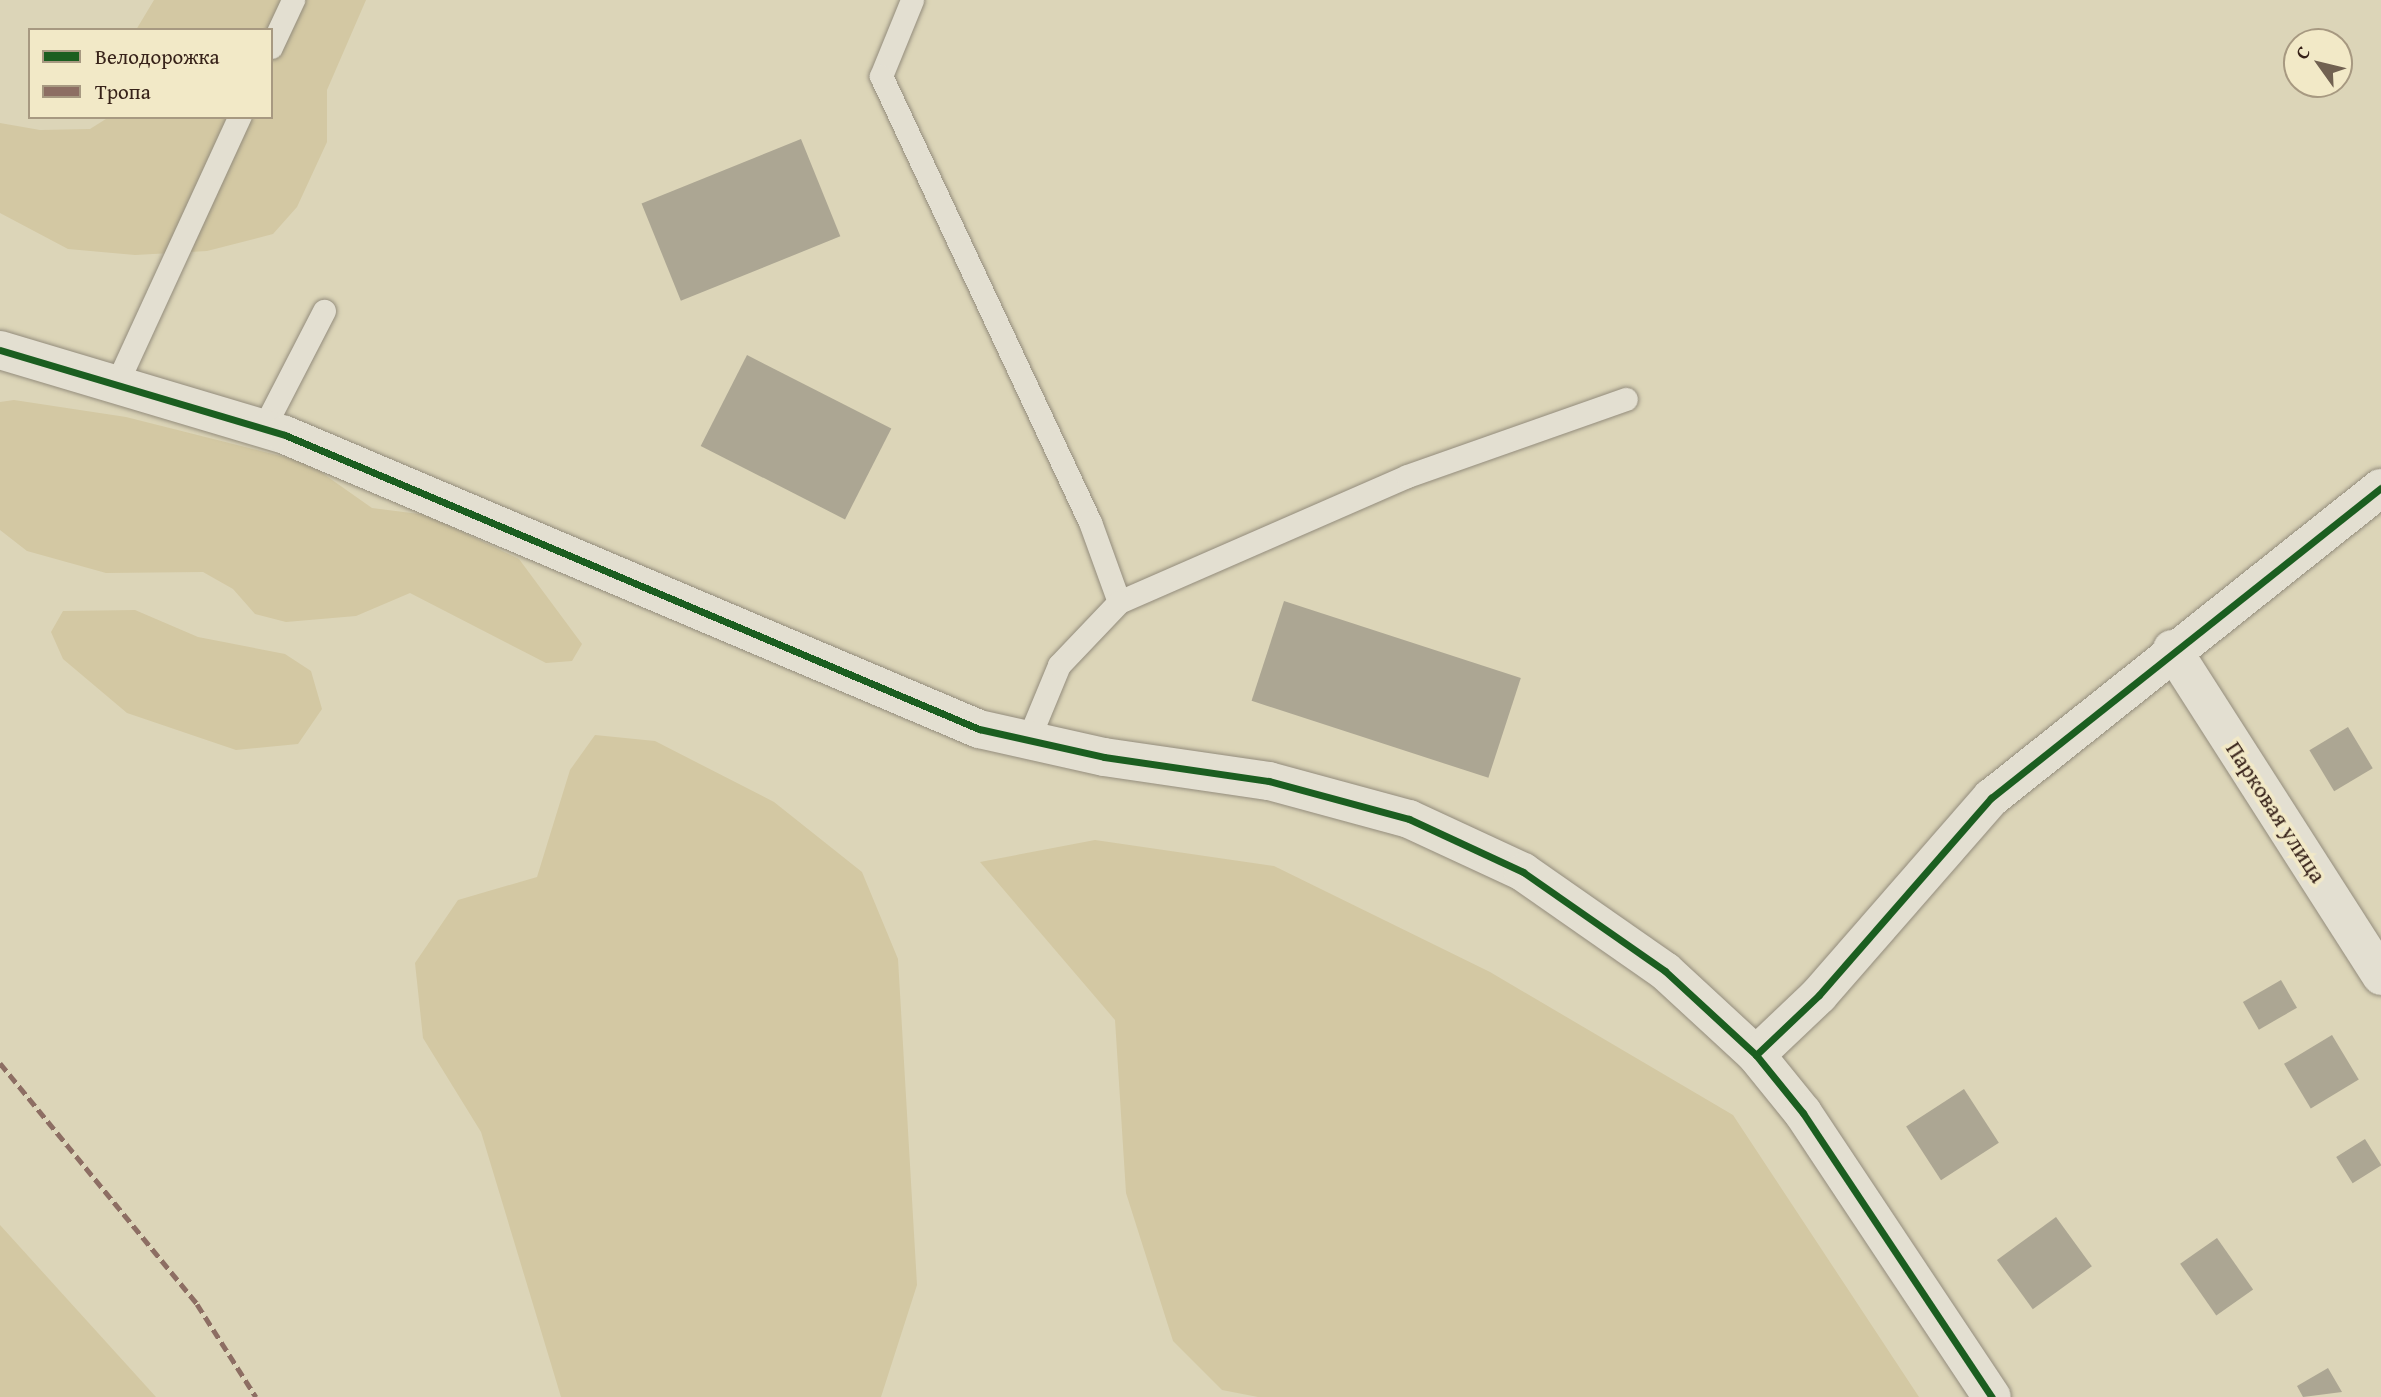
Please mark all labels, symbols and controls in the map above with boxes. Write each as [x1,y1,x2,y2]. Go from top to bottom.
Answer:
legend [28,28,273,119]
north arrow [2283,28,2353,98]
text: С [2288,40,2317,65]
text: Велодорожка [95,41,220,72]
text: Тропа [95,76,151,107]
street label: Парковая улица [2220,736,2332,888]

